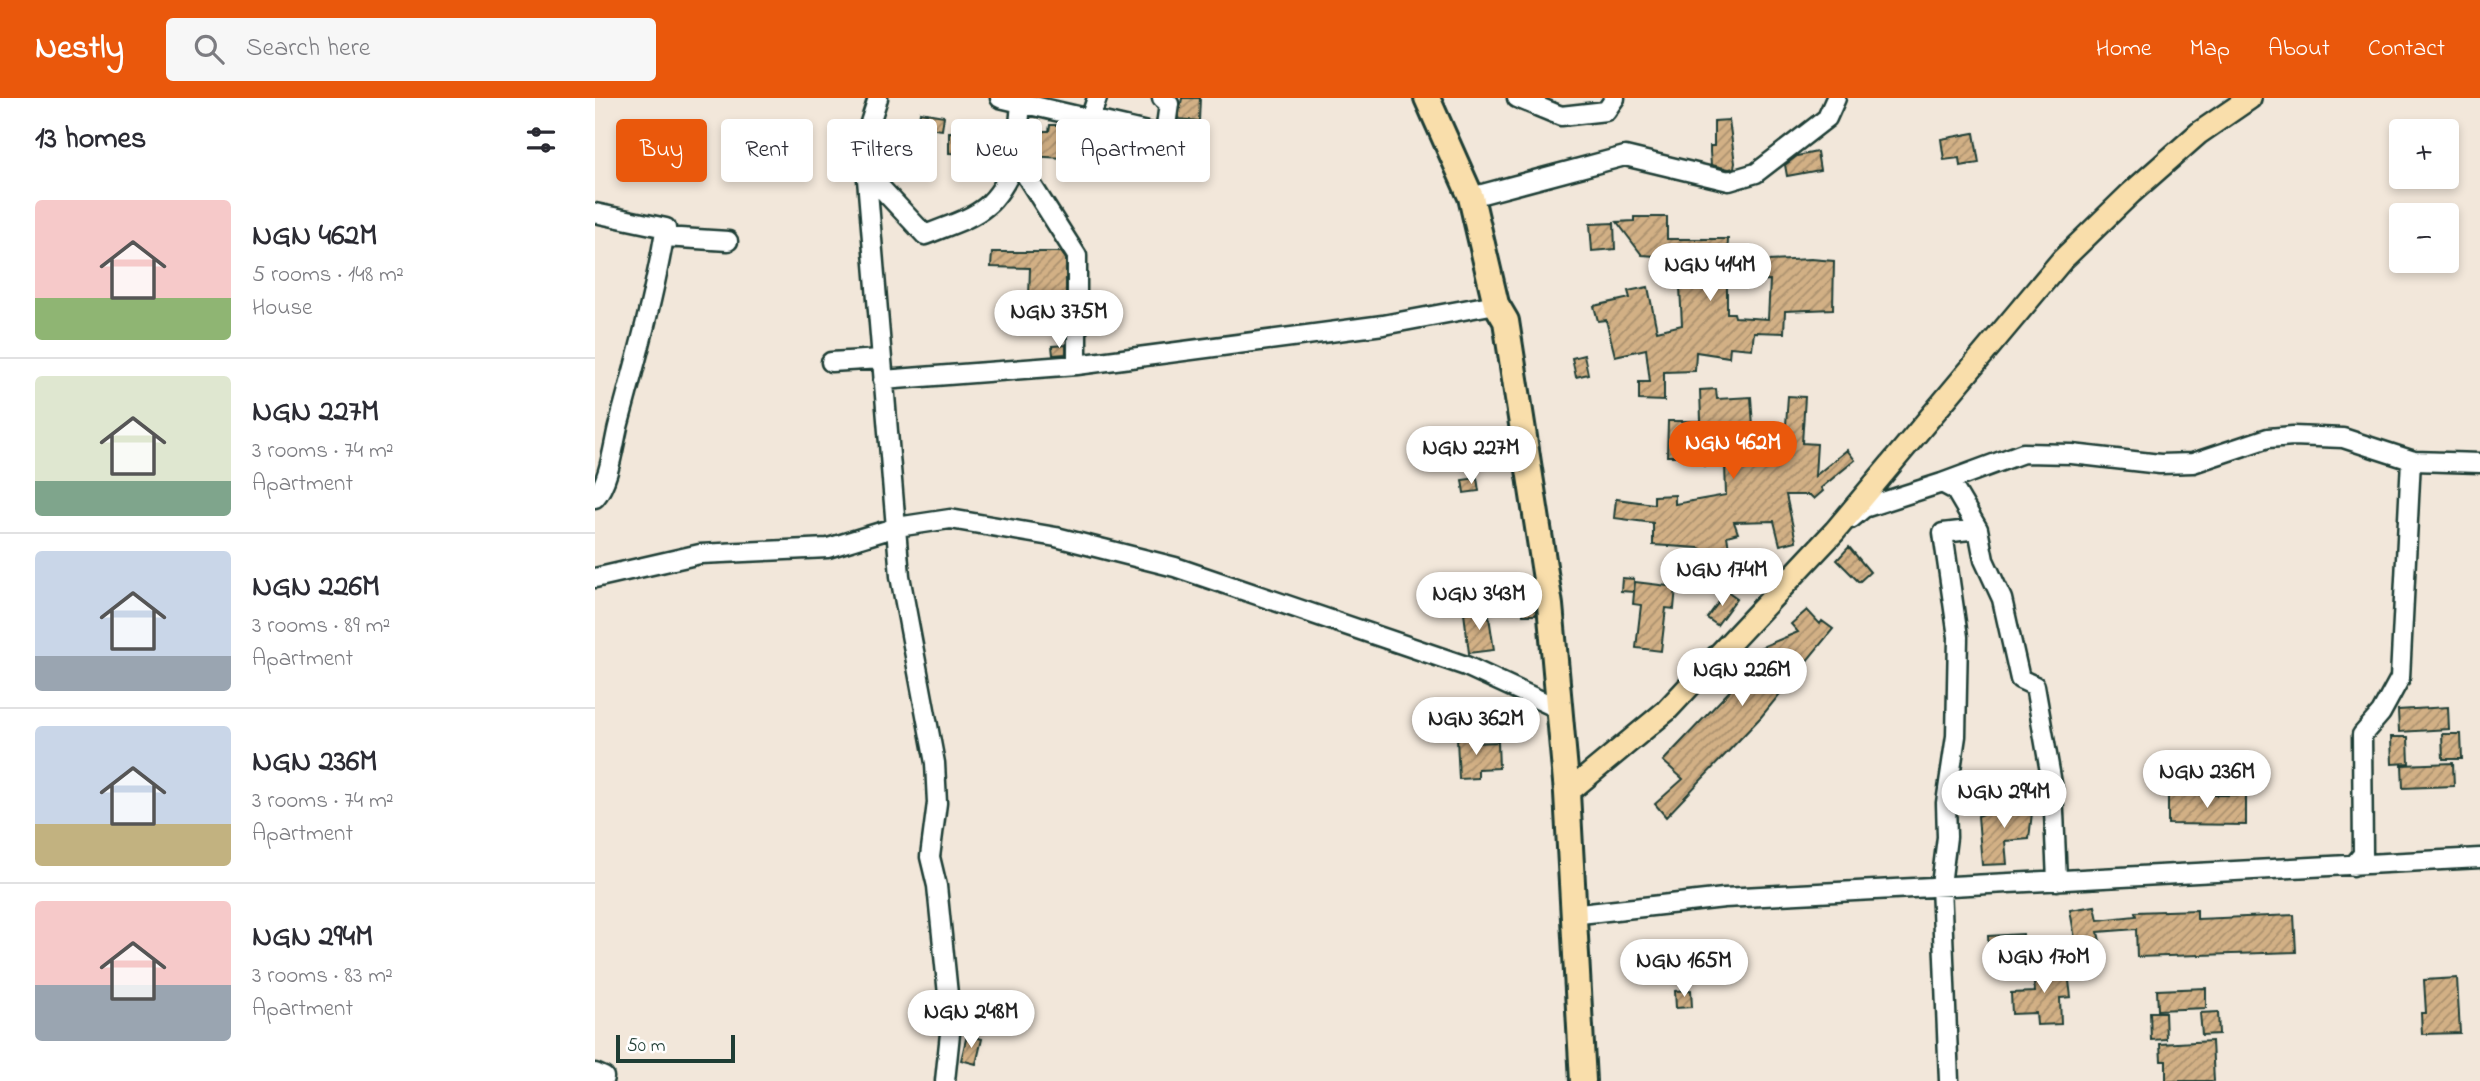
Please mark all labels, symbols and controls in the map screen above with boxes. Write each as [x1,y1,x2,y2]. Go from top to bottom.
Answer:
search box [166,18,656,81]
text: Nestly [35,25,124,73]
icon: search [190,30,228,68]
text: Search here [246,30,370,68]
text: Home [2096,32,2152,67]
text: Map [2190,32,2230,67]
text: About [2268,32,2330,67]
text: Contact [2368,32,2445,67]
text: 13 homes [35,118,146,162]
chip: Buy [616,119,707,182]
chip: Rent [721,119,813,182]
chip: Filters [827,119,937,182]
chip: New [951,119,1042,182]
chip: Apartment [1056,119,1210,182]
map controls [2389,119,2459,273]
button: + [2389,119,2459,189]
icon: filters [522,121,560,159]
button: − [2389,203,2459,273]
text: NGN 462M [252,215,378,259]
icon: home [91,228,175,312]
pin: NGN 414M [1638,244,1782,303]
text: NGN 414M [1664,249,1756,282]
text: 5 rooms · 148 m² [252,259,404,292]
pin: NGN 375M [987,290,1131,350]
text: House [252,292,312,325]
text: NGN 375M [1010,296,1108,329]
text: NGN 227M [252,391,379,435]
icon: home [91,404,175,488]
pin: NGN 462M [1661,422,1805,481]
pin: NGN 227M [1399,426,1543,486]
text: NGN 462M [1685,427,1781,460]
text: NGN 227M [1422,432,1520,465]
text: 3 rooms · 74 m² [252,435,394,468]
text: Apartment [252,468,353,501]
pin: NGN 174M [1650,548,1794,608]
text: NGN 174M [1676,554,1768,587]
text: NGN 226M [252,566,380,610]
pin: NGN 343M [1407,573,1551,632]
text: NGN 343M [1432,578,1526,611]
icon: home [91,579,175,663]
text: 3 rooms · 89 m² [252,610,390,643]
text: Apartment [252,643,353,676]
pin: NGN 226M [1670,648,1814,708]
text: NGN 226M [1693,654,1791,687]
pin: NGN 362M [1404,698,1548,757]
text: NGN 362M [1428,703,1524,736]
text: NGN 236M [252,741,378,785]
pin: NGN 236M [2135,750,2279,810]
icon: home [91,754,175,838]
text: NGN 236M [2159,756,2255,789]
pin: NGN 294M [1932,770,2076,830]
text: NGN 294M [1957,776,2051,809]
text: 3 rooms · 74 m² [252,785,394,818]
text: Apartment [252,818,353,851]
text: NGN 294M [252,916,373,960]
icon: home [91,929,175,1013]
pin: NGN 170M [1972,936,2116,995]
pin: NGN 165M [1612,940,1756,999]
text: NGN 170M [1998,941,2090,974]
text: NGN 165M [1636,945,1732,978]
text: 3 rooms · 83 m² [252,960,393,993]
pin: NGN 248M [899,990,1043,1050]
text: Apartment [252,993,353,1026]
text: NGN 248M [924,996,1018,1029]
scale bar [616,1032,735,1064]
text: 50 m [627,1033,666,1060]

